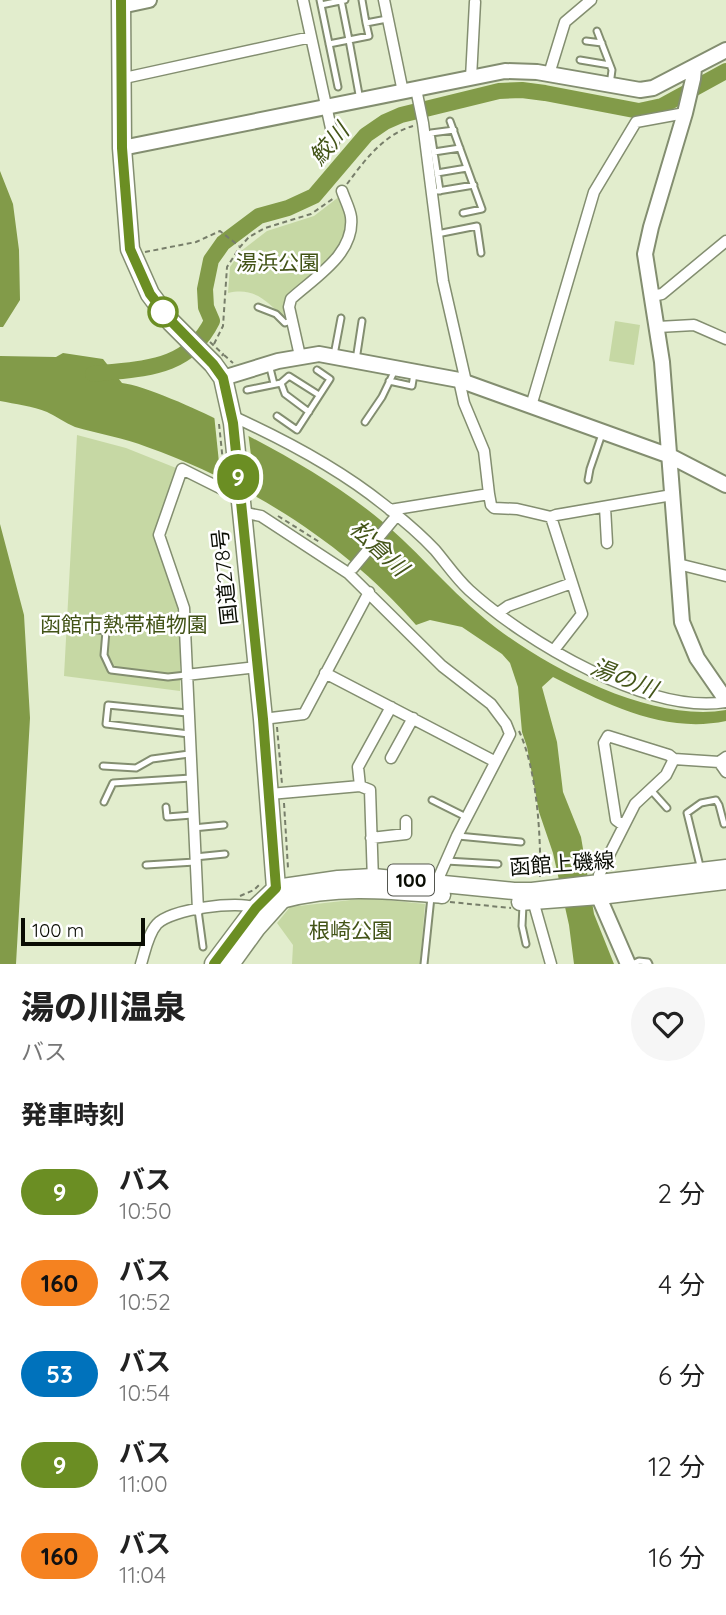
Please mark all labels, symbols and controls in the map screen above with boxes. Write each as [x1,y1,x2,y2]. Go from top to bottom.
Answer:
water label: 鮫川 [303,115,357,171]
park label: 湯浜公園 [236,249,320,275]
unlabelled marker [148,297,178,327]
line badge: 9 [215,454,261,500]
text: 9 [231,462,245,492]
water label: 松倉川 [344,514,417,584]
street label: 国道278号 [206,528,242,626]
park label: 函館市熱帯植物園 [40,611,208,637]
water label: 湯の川 [587,652,664,705]
street label: 函館上磯線 [509,846,615,880]
road number: 100 [388,864,434,895]
scale bar [21,915,145,947]
park label: 根崎公園 [309,917,393,943]
text: 100 m [32,918,84,942]
text: 湯の川温泉 [21,986,186,1027]
button: heart [631,987,705,1061]
text: バス [21,1037,67,1066]
text: 発車時刻 [21,1098,125,1131]
text: バス [119,1163,171,1196]
text: 9 [53,1177,66,1207]
text: 2 分 [657,1177,705,1210]
text: 10:50 [119,1196,172,1225]
text: バス [119,1254,171,1287]
text: 160 [41,1268,78,1298]
text: 4 分 [658,1268,705,1301]
text: 10:52 [119,1287,171,1316]
text: バス [119,1345,171,1378]
text: 53 [46,1359,73,1389]
text: 6 分 [658,1359,705,1392]
text: 10:54 [119,1378,170,1407]
text: バス [119,1436,171,1469]
text: 9 [53,1450,66,1480]
text: 12 分 [648,1450,705,1483]
text: 11:00 [119,1469,168,1498]
text: バス [119,1527,171,1560]
text: 160 [41,1541,78,1571]
text: 16 分 [648,1541,705,1574]
text: 11:04 [119,1560,166,1589]

